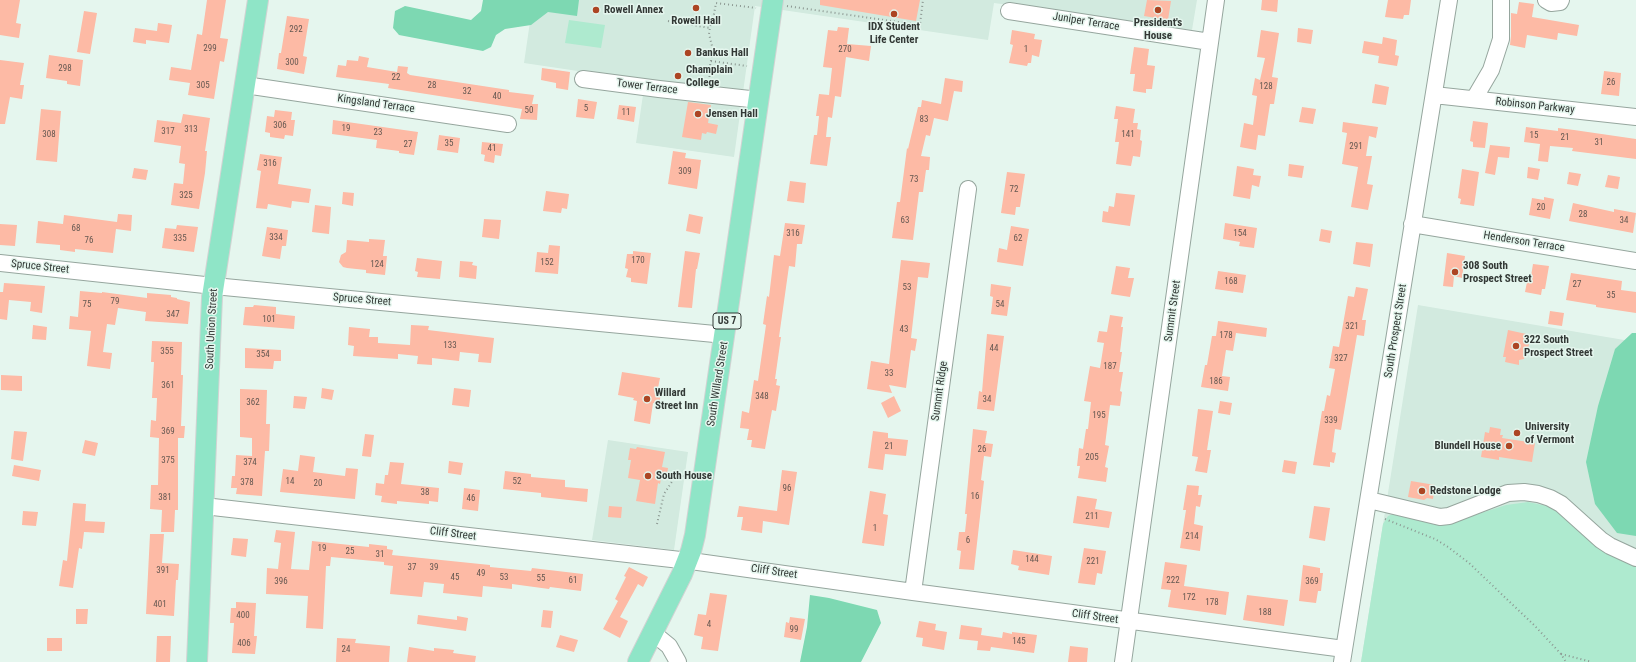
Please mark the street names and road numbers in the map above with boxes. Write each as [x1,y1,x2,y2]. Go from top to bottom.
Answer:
street label: Juniper Terrace [1052,10,1120,34]
street label: Tower Terrace [616,77,678,97]
street label: Kingsland Terrace [337,92,415,116]
street label: Robinson Parkway [1495,95,1575,117]
street label: Henderson Terrace [1482,229,1566,255]
street label: Spruce Street [10,257,70,277]
street label: Summit Street [1162,280,1184,342]
street label: South Prospect Street [1382,283,1410,379]
street label: South Union Street [203,288,221,370]
street label: Spruce Street [332,291,392,309]
road number: US 7 [713,313,741,329]
street label: South Willard Street [705,341,731,427]
street label: Summit Ridge [929,360,951,422]
street label: Cliff Street [429,525,477,543]
street label: Cliff Street [750,562,798,582]
street label: Cliff Street [1071,607,1119,627]

